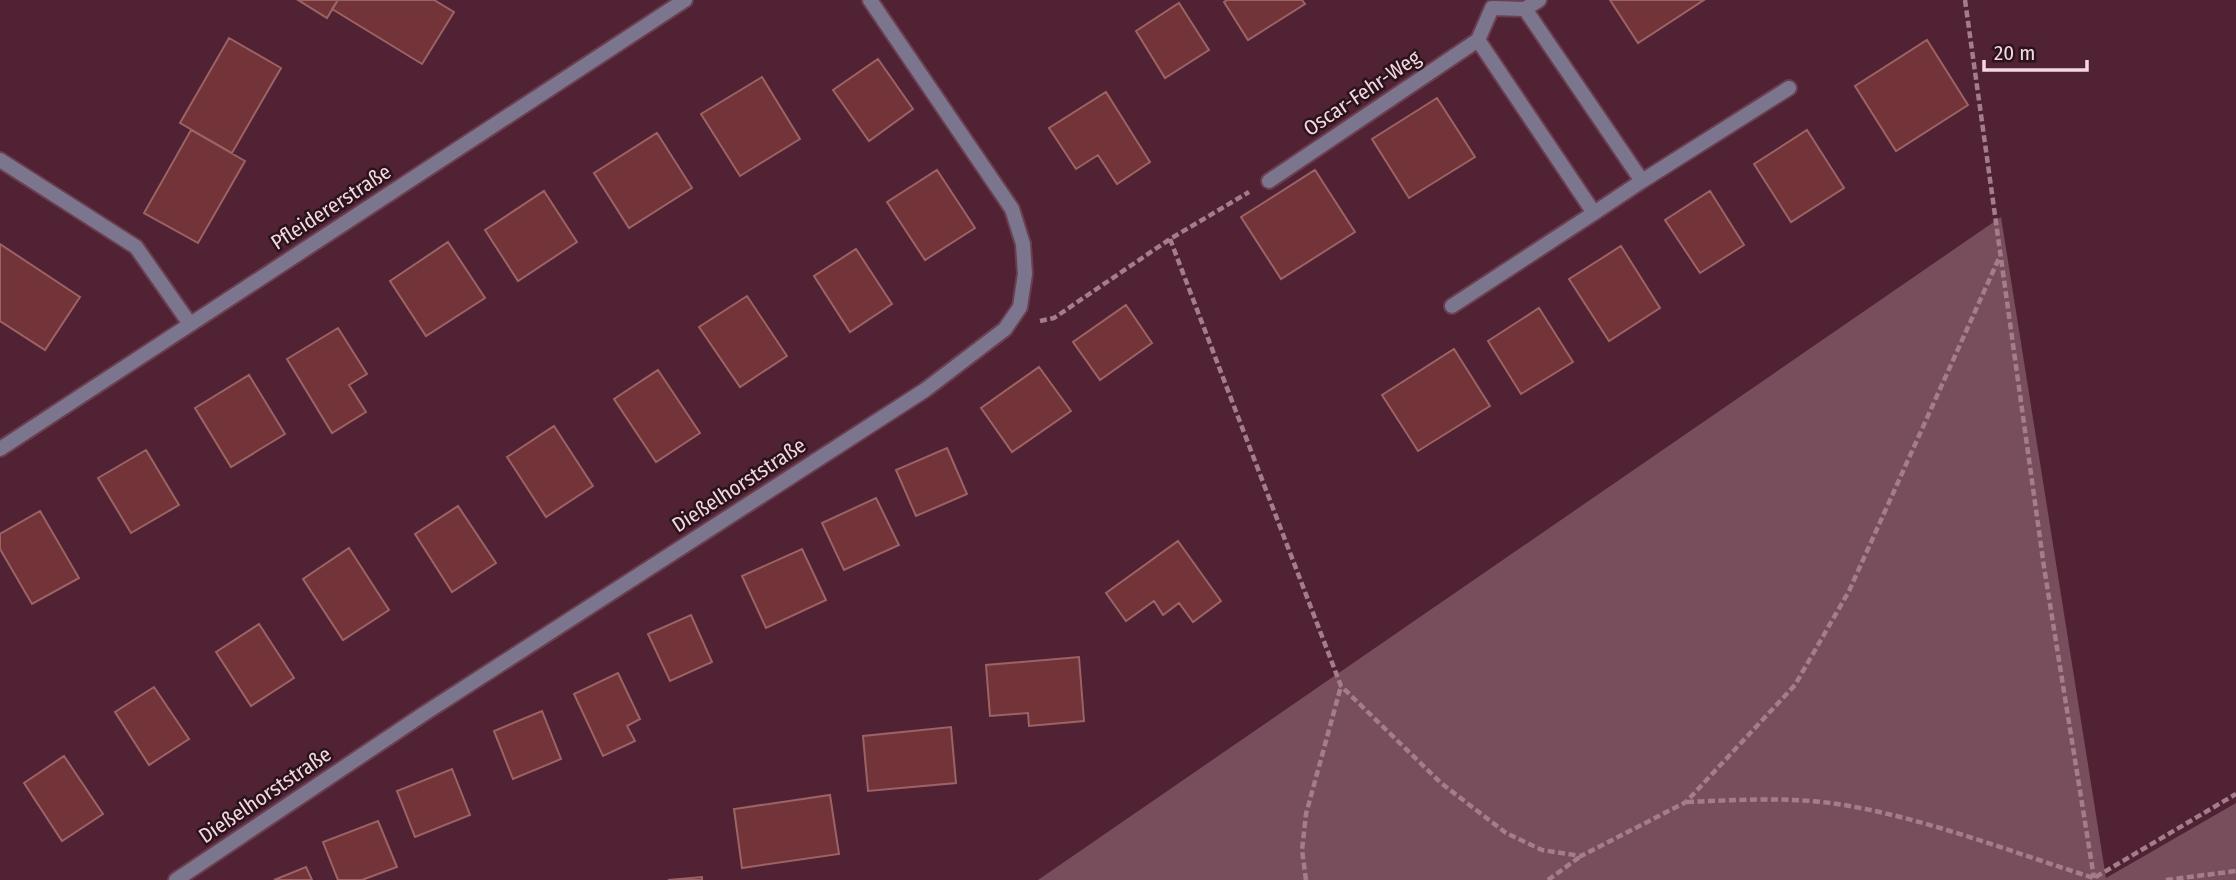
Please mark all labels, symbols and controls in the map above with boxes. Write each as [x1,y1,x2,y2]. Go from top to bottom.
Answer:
scale bar [1984,28,2087,72]
text: 20 m [1994,40,2035,66]
street label: Oscar-Fehr-Weg [1298,44,1426,142]
street label: Pfleidererstraße [266,158,396,256]
street label: Dießelhorststraße [667,432,811,538]
street label: Dießelhorststraße [194,741,336,849]

